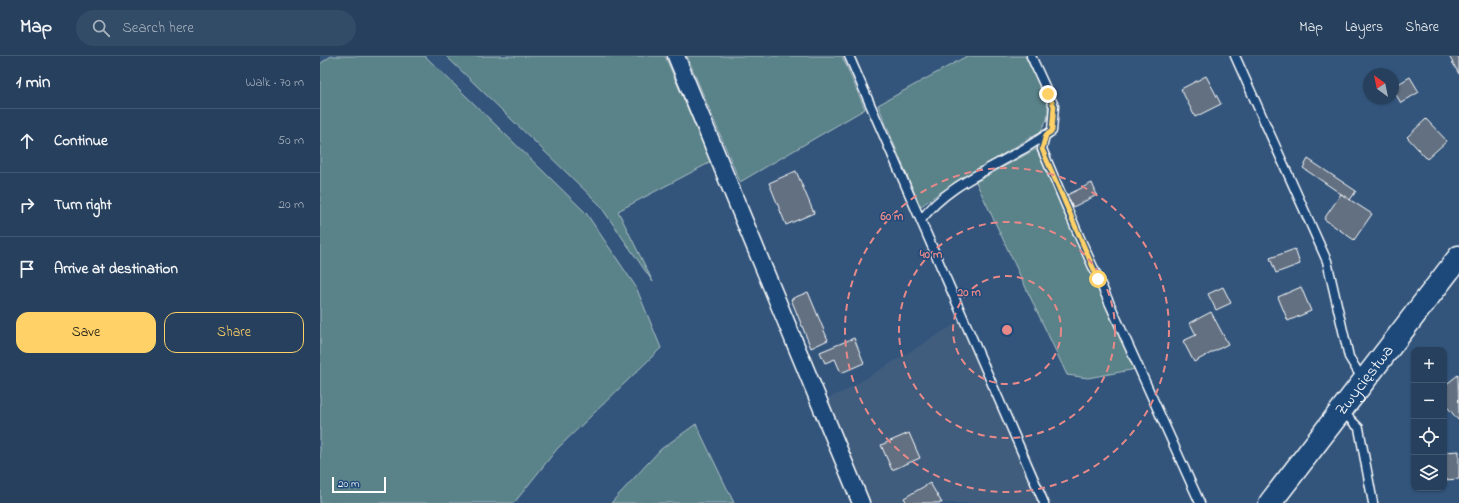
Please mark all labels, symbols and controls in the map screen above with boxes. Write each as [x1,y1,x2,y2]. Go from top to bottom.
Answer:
search box [76,10,356,46]
text: Map [20,14,52,41]
icon: search [90,17,112,39]
text: Search here [122,17,194,39]
text: Map [1299,17,1323,38]
text: Layers [1345,17,1383,38]
text: Share [1405,17,1439,38]
north arrow [1363,68,1399,104]
text: 1 min [16,70,50,95]
text: Walk · 70 m [245,73,304,92]
route end [1039,85,1057,103]
icon: ahead [16,130,38,152]
text: Continue [54,130,108,152]
text: 50 m [278,131,304,150]
icon: right [16,194,38,216]
text: Turn right [54,194,112,216]
text: 20 m [279,195,304,214]
text: 60 m [880,208,904,226]
text: 40 m [919,246,943,264]
icon: arrive [16,258,38,280]
text: Arrive at destination [54,258,178,280]
route start [1089,270,1107,288]
text: 20 m [956,284,981,302]
button: Save [16,312,156,353]
button: Share [164,312,304,353]
centre of rings [1000,323,1014,337]
street label: Zwycięstwa [1329,339,1400,421]
map controls [1411,347,1447,491]
button: + [1411,347,1447,383]
button: − [1411,383,1447,419]
button: locate [1411,419,1447,455]
button: layers [1411,455,1447,491]
scale bar [332,475,386,494]
text: 20 m [338,476,360,492]

